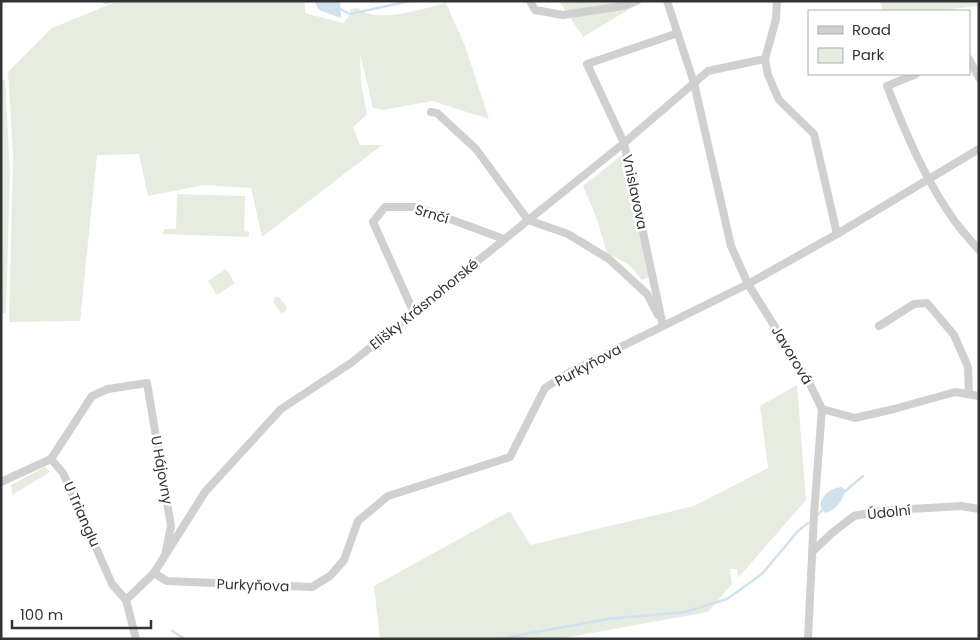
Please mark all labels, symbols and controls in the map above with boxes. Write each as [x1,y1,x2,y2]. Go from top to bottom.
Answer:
legend [808,10,970,75]
text: Road [852,19,891,40]
text: Park [852,44,884,65]
street label: Vnislavova [617,153,653,231]
street label: Srnčí [413,199,452,229]
street label: Elišky Krásnohorské [365,254,483,354]
street label: Javorová [767,322,817,388]
street label: Purkyňova [551,339,625,391]
street label: U Hájovny [146,434,178,506]
street label: U Trianglu [59,478,105,550]
street label: Údolní [866,500,912,524]
street label: Purkyňova [216,574,290,596]
scale bar [12,598,151,630]
text: 100 m [20,604,63,625]

